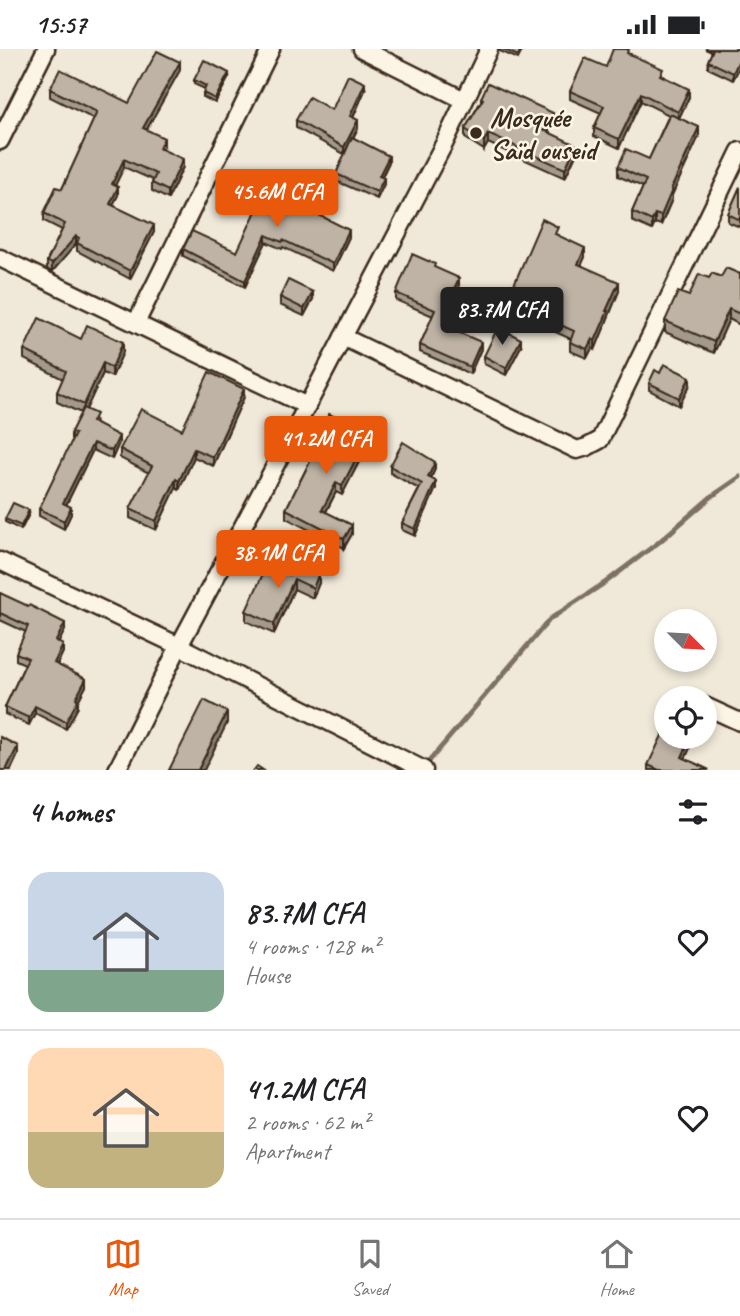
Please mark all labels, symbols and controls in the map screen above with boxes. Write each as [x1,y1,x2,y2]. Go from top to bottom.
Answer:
text: 15:57 [35,8,86,41]
place label: Mosquée Saïd ouseid [490,100,600,167]
marker: Mosquée Saïd ouseid [468,125,484,141]
pin: 45.6M CFA [197,169,357,229]
text: 45.6M CFA [231,177,323,206]
pin: 83.7M CFA [422,287,582,347]
text: 83.7M CFA [456,295,548,324]
pin: 41.2M CFA [246,417,406,476]
text: 41.2M CFA [280,424,372,453]
pin: 38.1M CFA [198,531,358,590]
text: 38.1M CFA [232,538,324,567]
north arrow [654,609,718,672]
map controls [654,609,717,749]
button: locate [654,686,717,749]
text: 4 homes [28,793,113,831]
icon: filters [674,793,712,831]
text: 83.7M CFA [245,894,364,932]
icon: home [84,900,168,984]
icon: heart [674,923,712,961]
text: 4 rooms · 128 m² [245,932,380,961]
text: House [245,961,290,990]
text: 41.2M CFA [245,1070,364,1108]
icon: home [84,1076,168,1160]
icon: heart [674,1099,712,1137]
text: 2 rooms · 62 m² [245,1108,369,1137]
text: Apartment [245,1137,330,1166]
tab: Map [104,1235,142,1301]
tab: Saved [351,1235,389,1301]
tab: Home [598,1235,636,1301]

